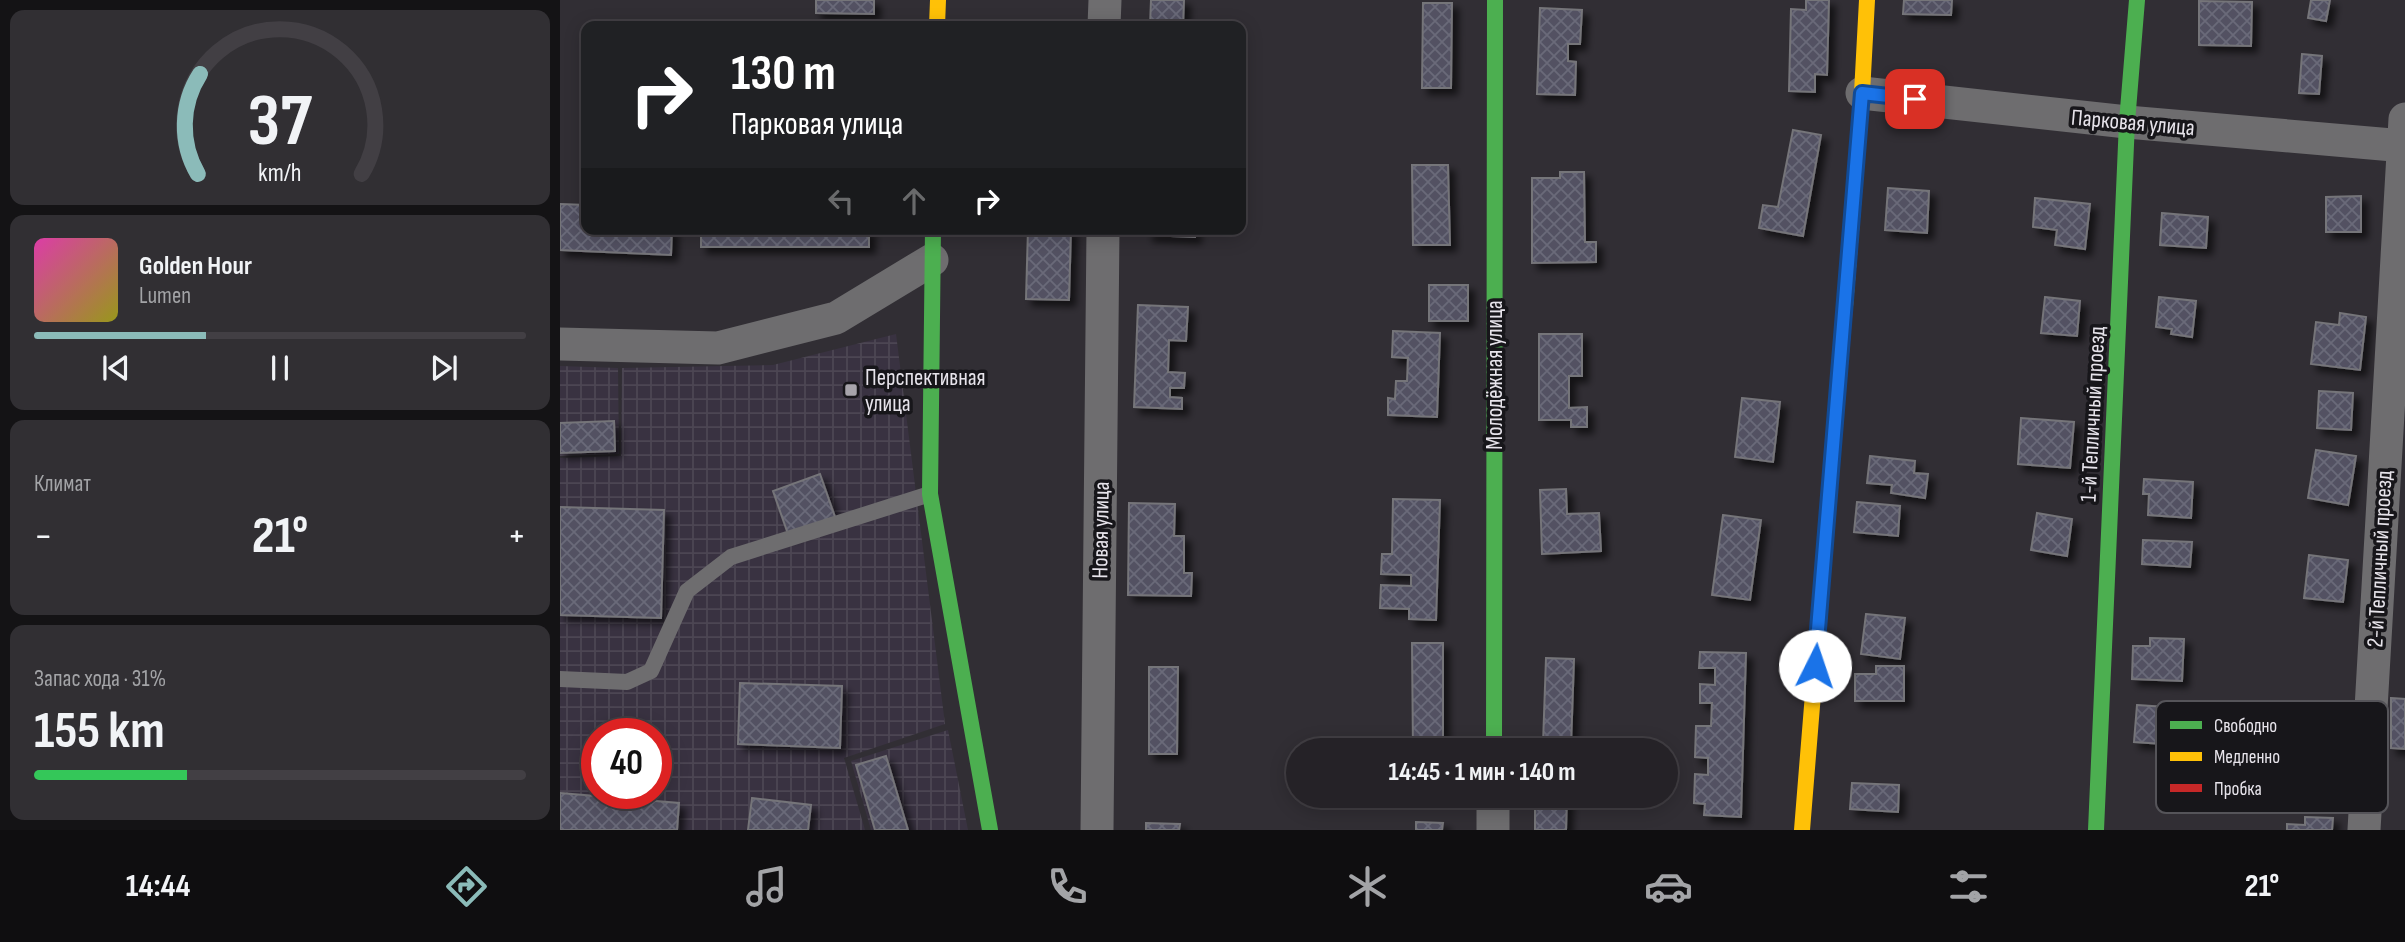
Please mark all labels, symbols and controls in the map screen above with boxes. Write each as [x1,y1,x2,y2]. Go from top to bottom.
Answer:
text: 130 m [731,45,836,104]
icon: right [616,49,707,140]
pin [1885,69,1945,129]
text: 37 [248,78,312,166]
icon: arrive [1896,80,1934,118]
street label: Парковая улица [2070,104,2196,142]
text: Парковая улица [731,105,903,144]
text: km/h [258,157,302,188]
icon: left [822,182,860,220]
icon: ahead [895,182,933,220]
icon: right [968,182,1006,220]
text: Golden Hour [139,251,252,282]
text: Lumen [139,282,191,310]
street label: Молодёжная улица [1481,300,1509,450]
street label: 1-й Тепличный проезд [2074,325,2112,503]
icon: previous [97,349,135,387]
icon: pause [261,349,299,387]
icon: next [425,349,463,387]
place label: Перспективная улица [865,364,986,418]
marker: Перспективная улица [843,382,859,398]
street label: 2-й Тепличный проезд [2361,469,2399,648]
text: Климат [34,470,91,498]
street label: Новая улица [1086,481,1116,579]
text: 21° [252,505,308,568]
text: − [34,514,53,559]
text: + [507,514,526,559]
position arrow [1778,629,1852,703]
text: Запас хода · 31% [34,665,166,693]
text: 155 km [34,700,165,763]
legend [2156,701,2388,813]
text: Свободно [2214,715,2277,738]
speed limit sign: 40 [581,718,672,809]
text: Медленно [2214,746,2280,769]
text: 14:45 · 1 мин · 140 m [1388,757,1576,788]
text: Пробка [2214,778,2262,801]
icon: directions [442,862,491,911]
icon: music [742,862,791,911]
icon: phone [1043,862,1092,911]
icon: climate [1343,862,1392,911]
icon: car [1644,862,1693,911]
icon: filters [1944,862,1993,911]
text: 14:44 [126,867,190,906]
text: 21° [2245,867,2279,906]

